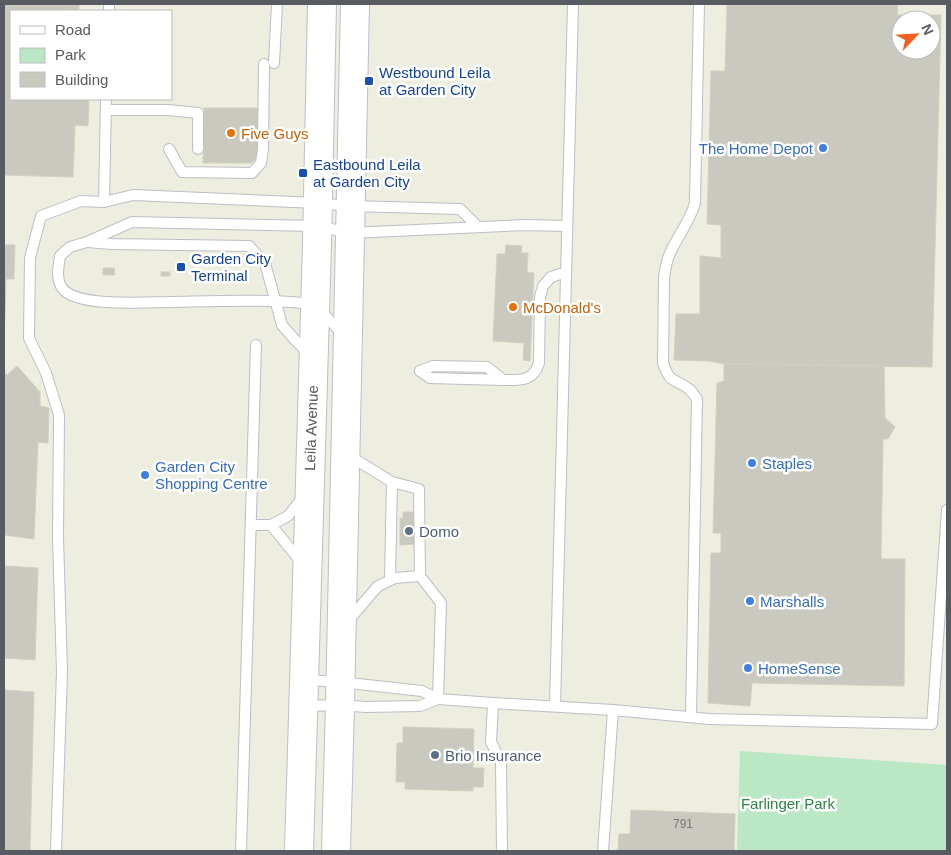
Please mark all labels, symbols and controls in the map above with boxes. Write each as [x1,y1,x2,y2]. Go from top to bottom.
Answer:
legend [10,10,172,100]
north arrow [891,10,941,60]
text: Road [55,21,91,38]
text: N [918,22,937,37]
text: Park [55,46,86,63]
place label: Westbound Leila at Garden City [379,64,491,98]
text: Building [55,71,108,88]
marker: Westbound Leila at Garden City [363,75,375,87]
place label: Five Guys [241,125,309,142]
marker: Five Guys [225,127,237,139]
place label: The Home Depot [699,140,814,157]
marker: The Home Depot [817,142,829,154]
place label: Eastbound Leila at Garden City [313,156,421,190]
marker: Eastbound Leila at Garden City [297,167,309,179]
place label: Garden City Terminal [191,250,272,284]
marker: Garden City Terminal [175,261,187,273]
place label: McDonald's [523,299,601,316]
marker: McDonald's [507,301,519,313]
street label: Leila Avenue [301,385,321,471]
place label: Staples [762,455,812,472]
marker: Staples [746,457,758,469]
place label: Garden City Shopping Centre [155,458,268,492]
marker: Garden City Shopping Centre [139,469,151,481]
place label: Domo [419,523,459,540]
marker: Domo [403,525,415,537]
place label: Marshalls [760,593,824,610]
marker: Marshalls [744,595,756,607]
place label: HomeSense [758,660,841,677]
marker: HomeSense [742,662,754,674]
place label: Brio Insurance [445,747,542,764]
marker: Brio Insurance [429,749,441,761]
park label: Farlinger Park [741,795,836,812]
house number: 791 [673,817,693,831]

